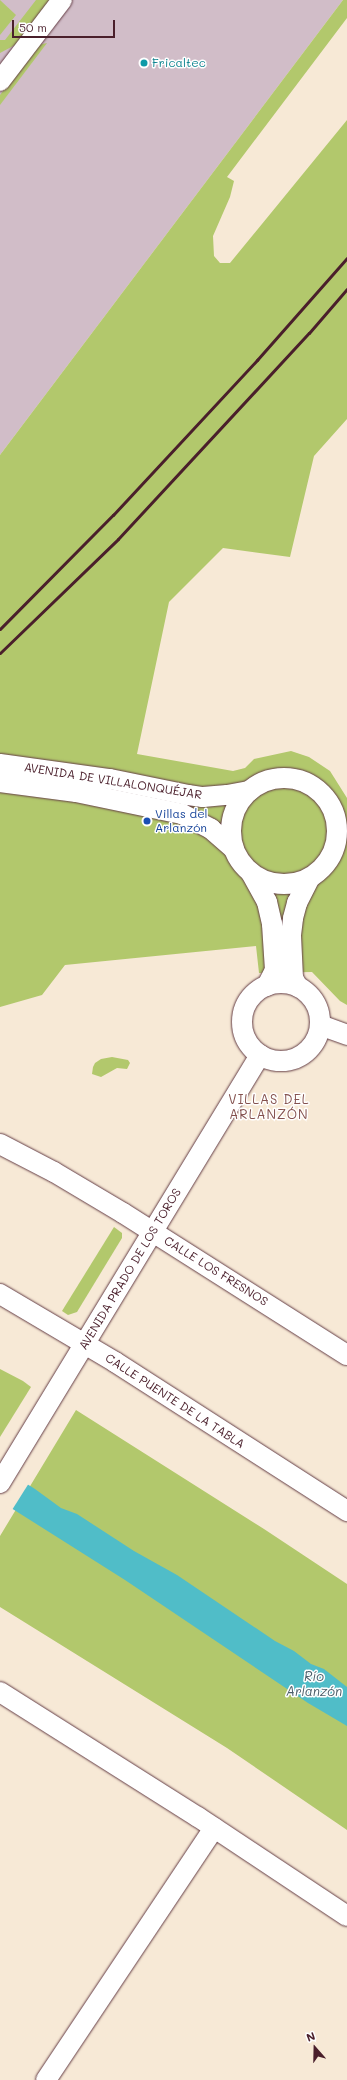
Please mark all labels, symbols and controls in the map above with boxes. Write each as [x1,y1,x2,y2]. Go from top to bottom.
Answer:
scale bar [14,12,117,38]
text: 50 m [19,19,47,35]
place label: Fricaltec [152,56,206,70]
marker: Fricaltec [139,58,149,68]
street label: AVENIDA DE VILLALONQUÉJAR [23,760,203,802]
place label: Villas del Arlanzón [155,807,208,835]
marker: Villas del Arlanzón [142,816,152,826]
district label: VILLAS DEL ARLANZÓN [228,1092,310,1123]
street label: AVENIDA PRADO DE LOS TOROS [76,1186,184,1352]
street label: CALLE LOS FRESNOS [161,1233,271,1309]
street label: CALLE PUENTE DE LA TABLA [103,1351,247,1451]
water label: Río Arlanzón [286,1669,342,1700]
north arrow [295,2028,335,2068]
text: N [304,2028,317,2045]

